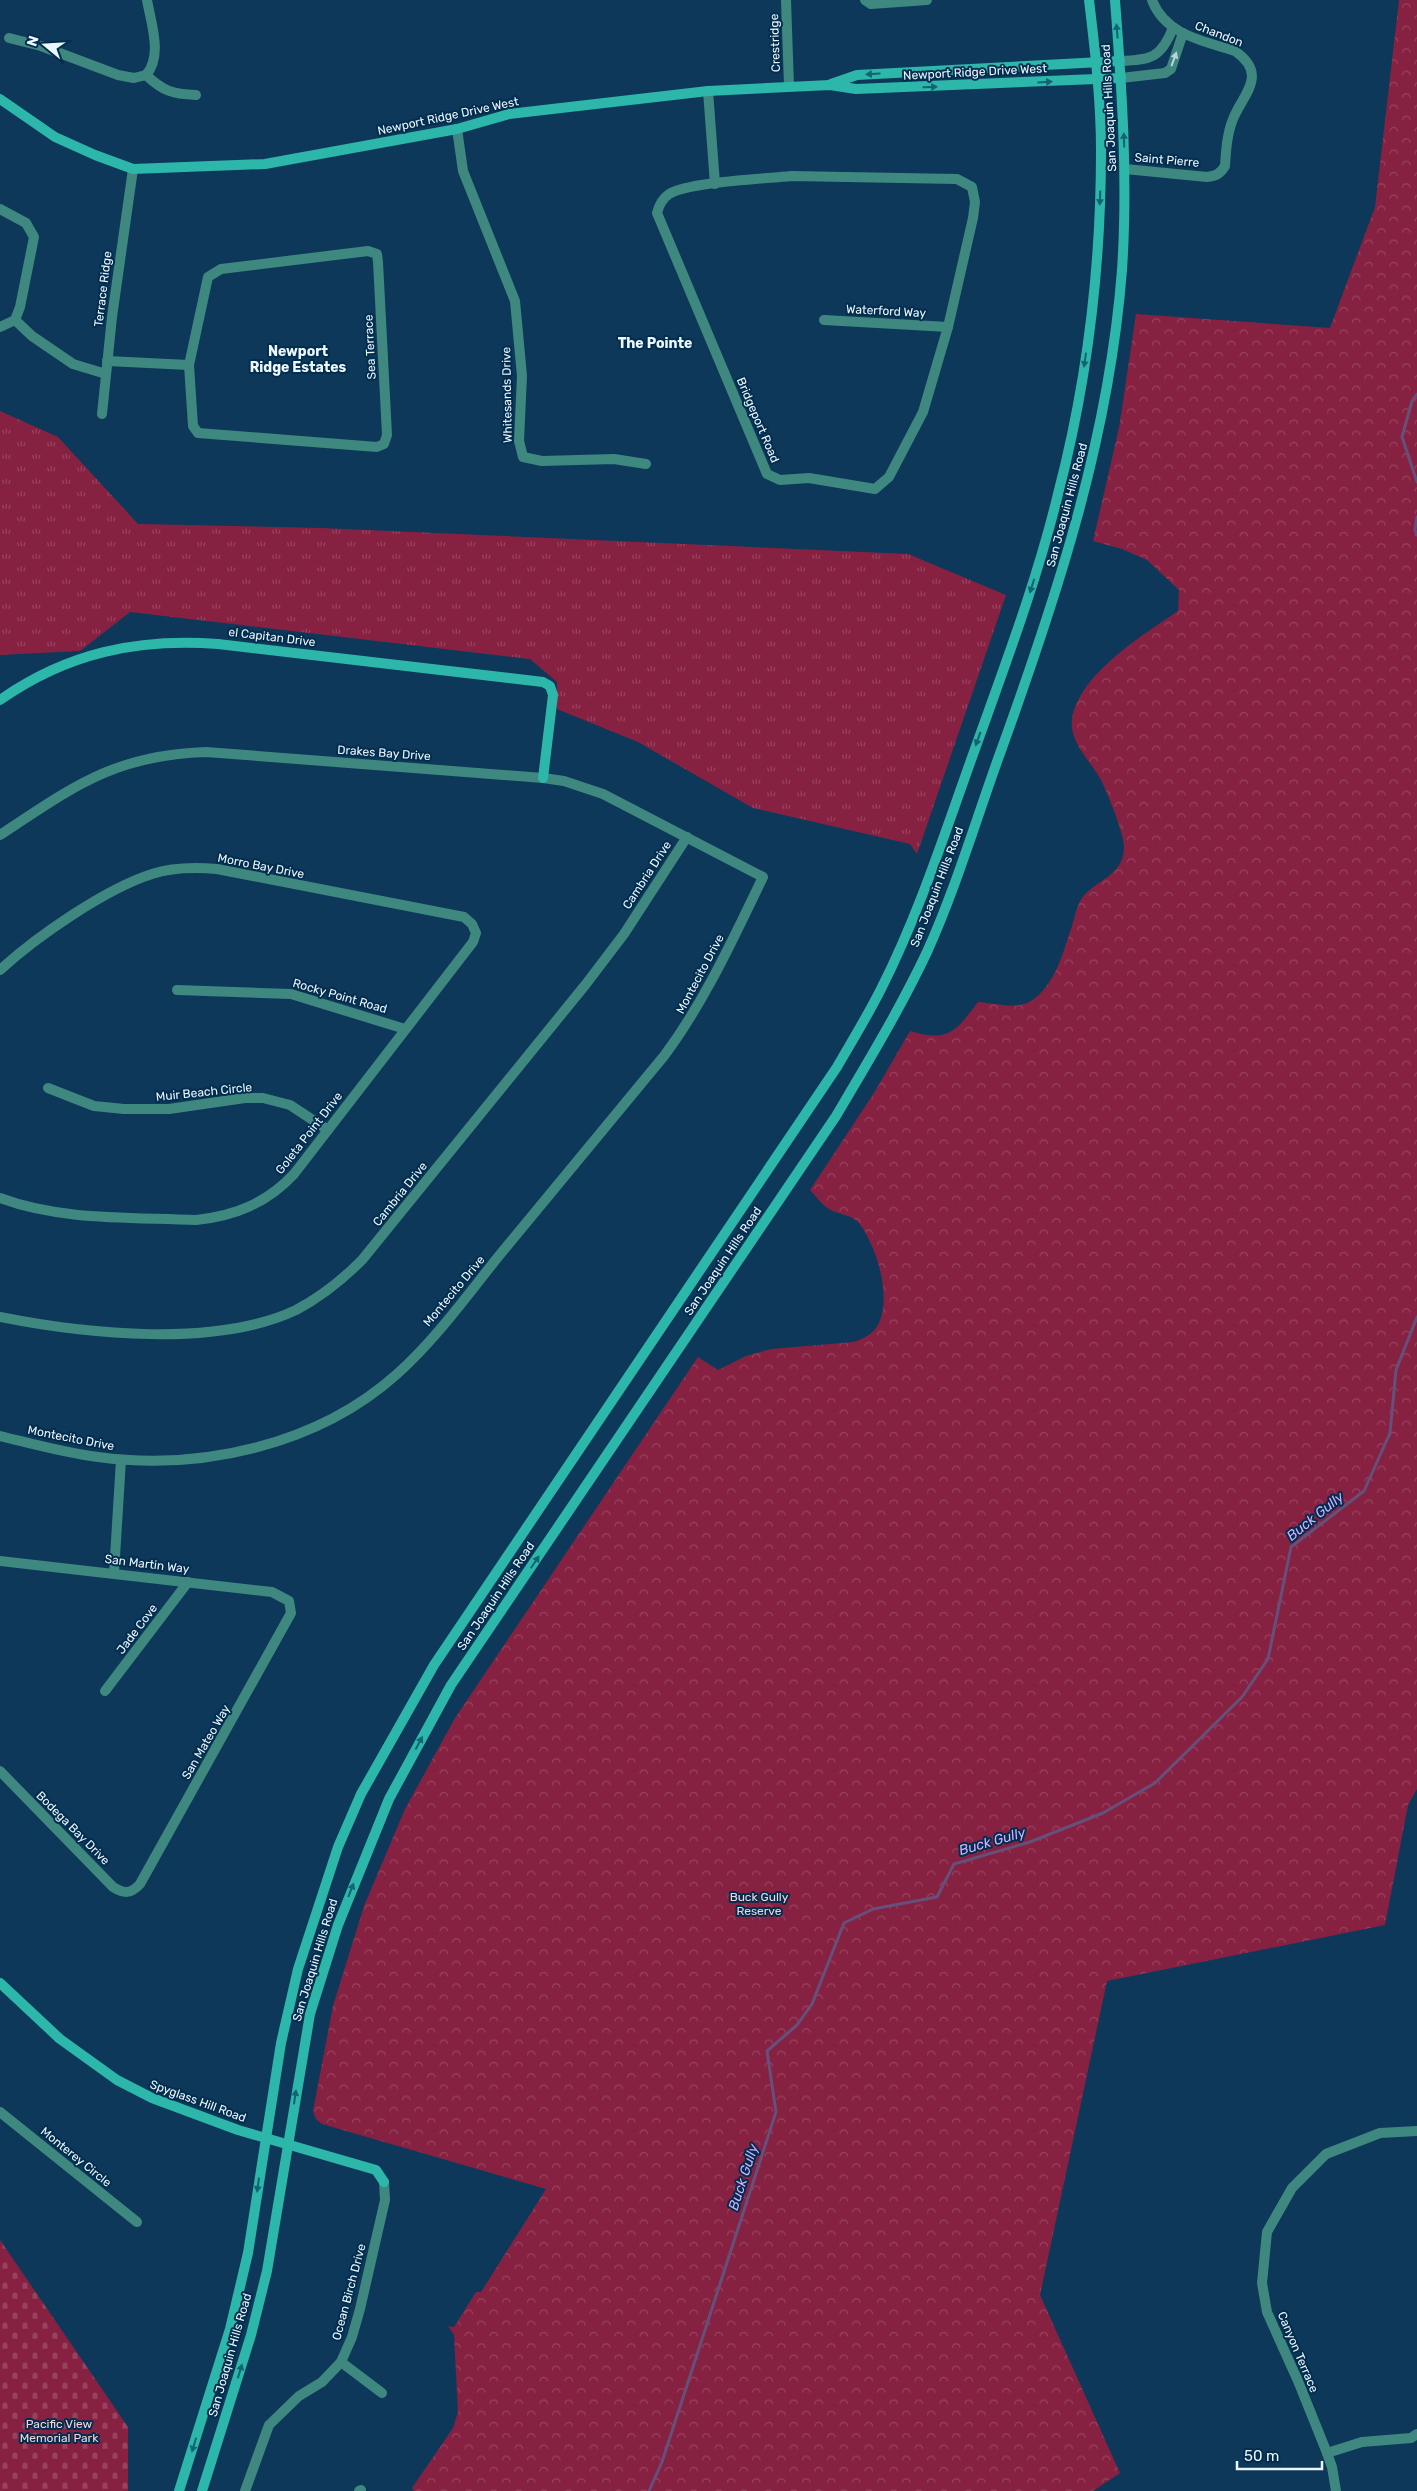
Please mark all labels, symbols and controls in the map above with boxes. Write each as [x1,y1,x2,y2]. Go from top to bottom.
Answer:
street label: Crestridge [767,13,783,72]
street label: Chandon [1193,18,1245,50]
north arrow [20,20,70,70]
one-way arrow [1113,22,1121,38]
text: N [23,34,43,49]
street label: San Joaquin Hills Road [1099,44,1119,172]
one-way arrow [1170,51,1178,66]
street label: Newport Ridge Drive West [903,61,1048,83]
one-way arrow [864,71,880,79]
one-way arrow [1037,77,1053,85]
one-way arrow [923,83,939,91]
street label: Newport Ridge Drive West [376,94,520,138]
one-way arrow [1119,132,1127,148]
street label: Saint Pierre [1134,150,1200,170]
one-way arrow [1095,190,1103,206]
street label: Terrace Ridge [91,250,115,328]
street label: Waterford Way [846,302,927,320]
street label: Sea Terrace [361,314,379,380]
district label: The Pointe [618,335,692,352]
district label: Newport Ridge Estates [250,343,347,376]
street label: Whitesands Drive [499,346,515,443]
one-way arrow [1081,352,1089,368]
street label: Bridgeport Road [734,375,782,465]
street label: San Joaquin Hills Road [1044,442,1090,568]
one-way arrow [1027,578,1035,593]
street label: el Capitan Drive [228,625,317,649]
one-way arrow [974,732,982,747]
street label: Drakes Bay Drive [337,743,431,763]
street label: San Joaquin Hills Road [908,825,966,949]
street label: Cambria Drive [620,838,674,912]
street label: Morro Bay Drive [217,851,306,881]
street label: Montecito Drive [673,932,727,1016]
street label: Rocky Point Road [291,976,389,1016]
street label: Muir Beach Circle [155,1080,253,1104]
street label: Goleta Point Drive [273,1089,345,1177]
street label: Cambria Drive [370,1159,430,1229]
street label: San Joaquin Hills Road [681,1204,765,1318]
street label: Montecito Drive [420,1253,488,1329]
street label: Montecito Drive [26,1423,116,1453]
water label: Buck Gully [1283,1487,1348,1545]
street label: San Joaquin Hills Road [454,1539,538,1653]
street label: San Martin Way [104,1552,190,1576]
one-way arrow [530,1555,540,1569]
street label: Jade Cove [114,1601,160,1657]
street label: San Mateo Way [179,1702,233,1782]
one-way arrow [415,1736,423,1750]
street label: Bodega Bay Drive [33,1788,113,1868]
water label: Buck Gully [957,1824,1029,1859]
one-way arrow [347,1882,355,1897]
park label: Buck Gully Reserve [730,1890,789,1918]
street label: San Joaquin Hills Road [290,1897,340,2023]
street label: Spyglass Hill Road [148,2077,248,2125]
one-way arrow [291,2089,299,2105]
street label: Monterey Circle [38,2124,114,2190]
water label: Buck Gully [725,2141,763,2212]
one-way arrow [253,2178,261,2194]
street label: Ocean Birch Drive [329,2242,369,2342]
street label: San Joaquin Hills Road [206,2292,254,2418]
street label: Canyon Terrace [1275,2309,1321,2395]
one-way arrow [236,2364,244,2379]
park label: Pacific View Memorial Park [20,2417,99,2445]
one-way arrow [190,2437,197,2452]
scale bar [1237,2438,1322,2470]
text: 50 m [1244,2447,1279,2465]

